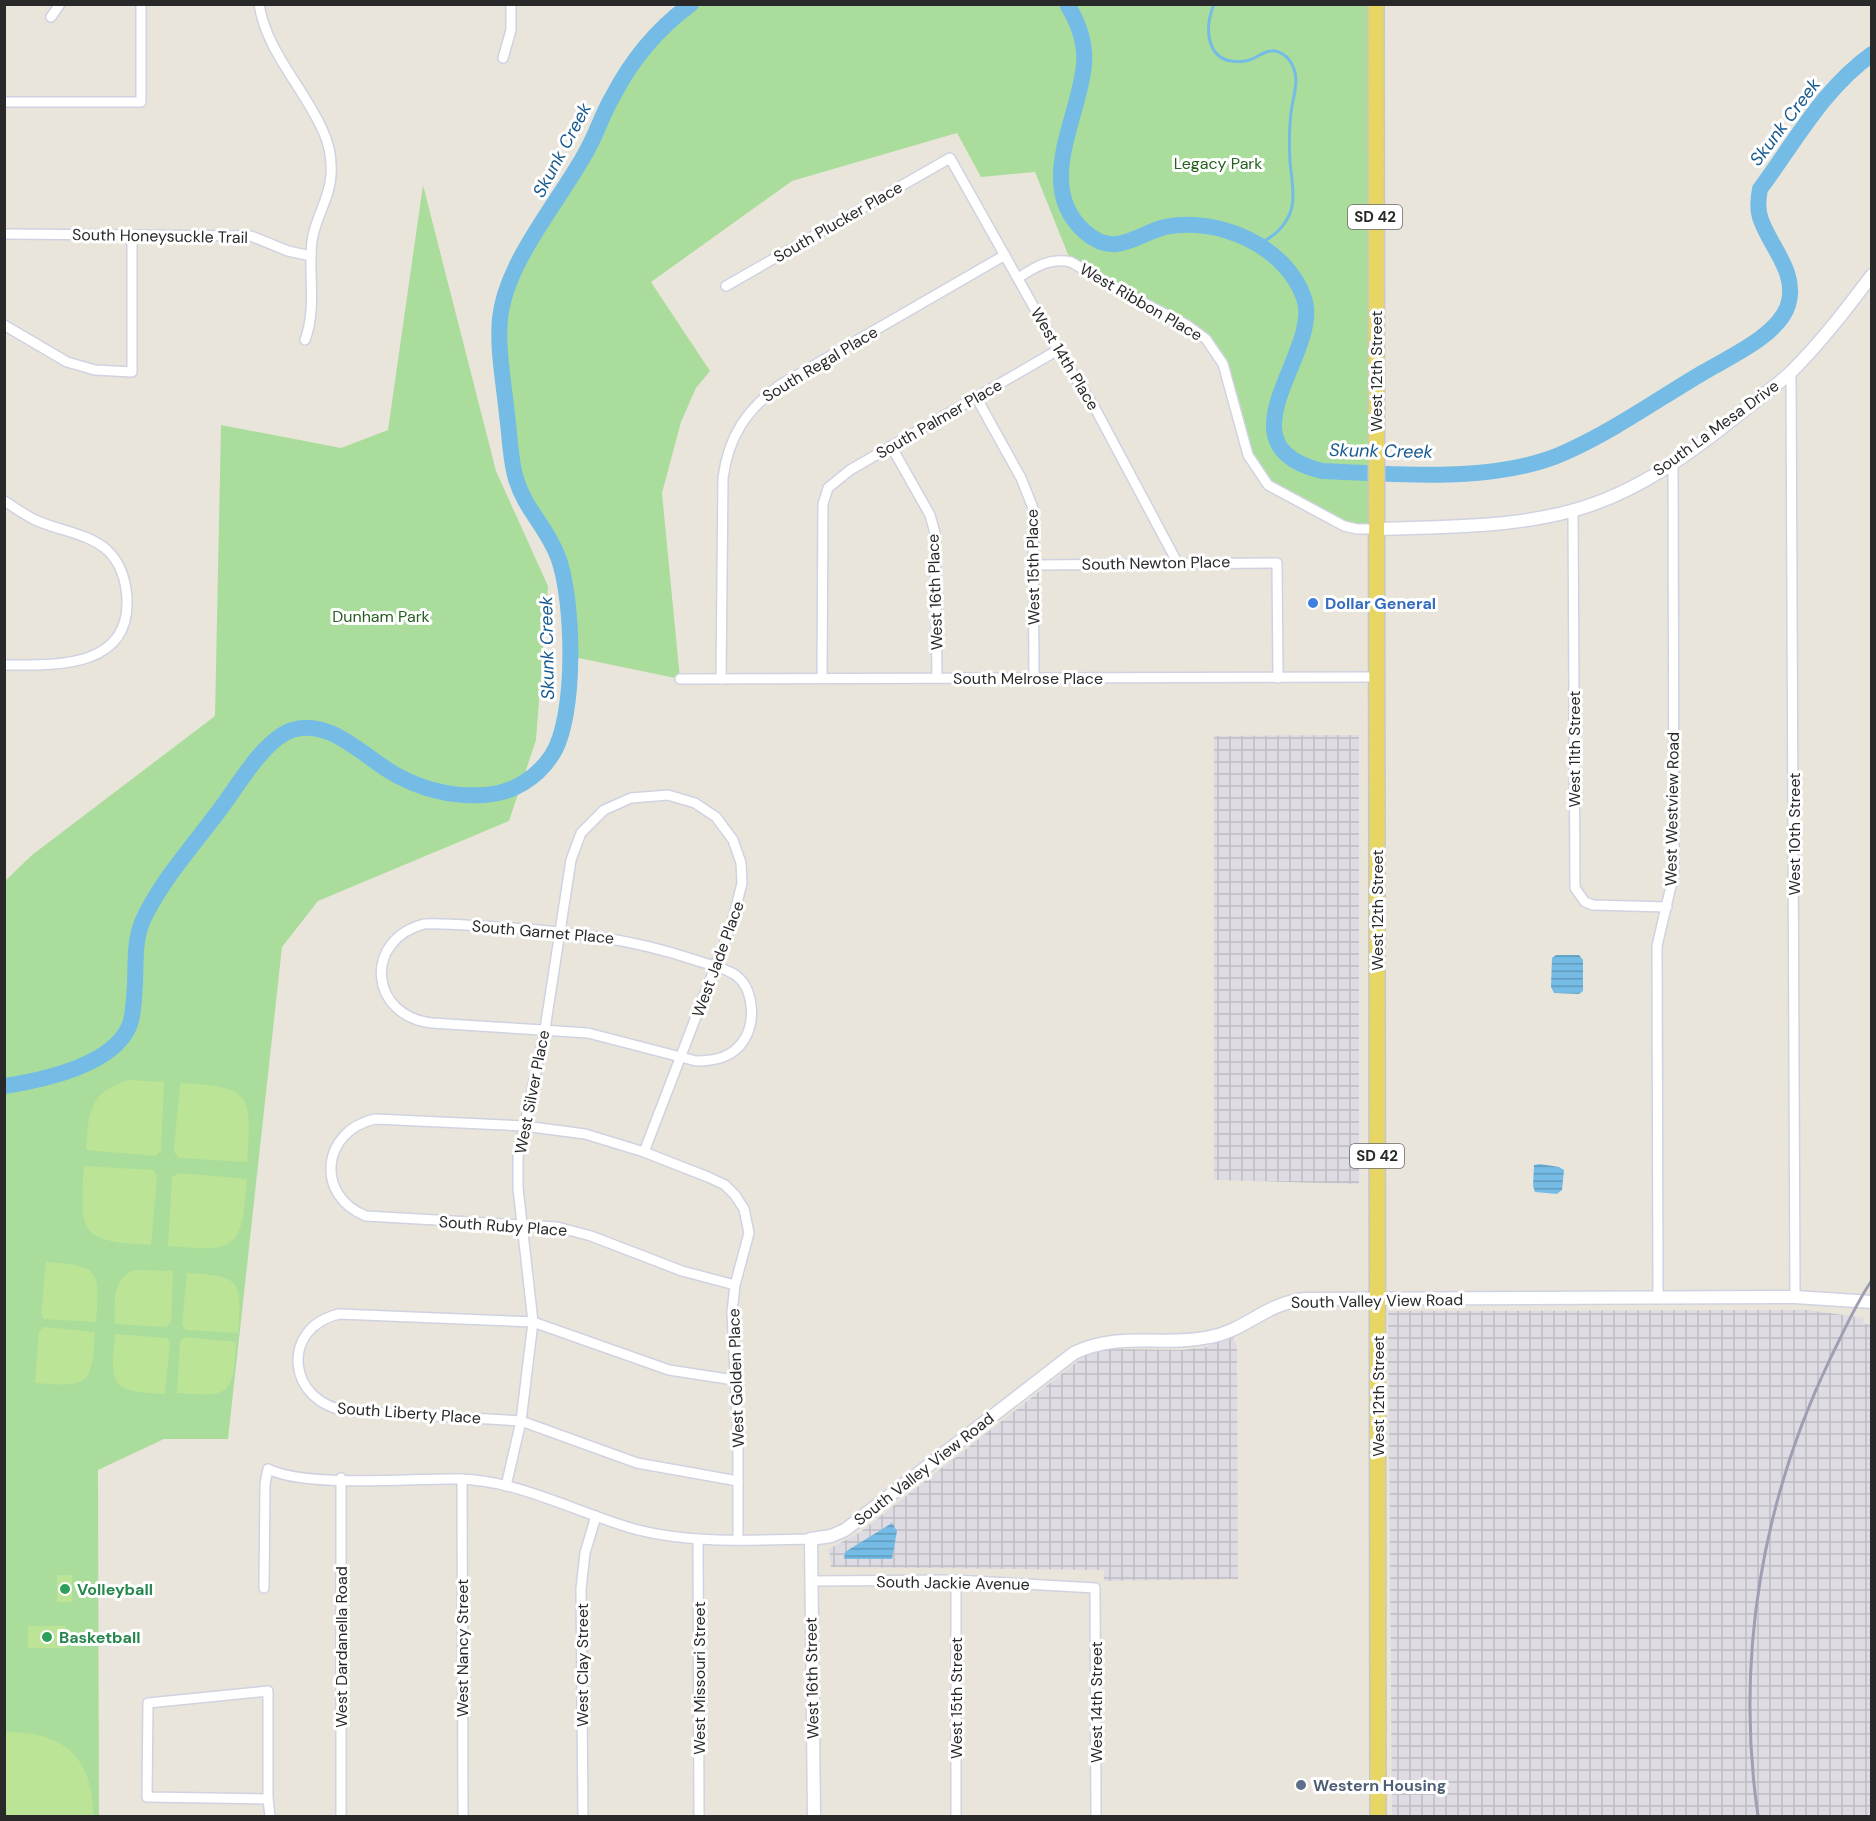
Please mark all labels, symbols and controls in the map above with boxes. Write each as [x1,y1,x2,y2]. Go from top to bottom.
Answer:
water label: Skunk Creek [1744,73,1826,171]
water label: Skunk Creek [527,98,597,201]
park label: Legacy Park [1174,153,1262,174]
street label: South Plucker Place [770,177,906,267]
road number: SD 42 [1348,205,1402,229]
street label: South Honeysuckle Trail [72,224,248,248]
street label: West Ribbon Place [1076,258,1206,346]
street label: West 14th Place [1026,304,1104,414]
street label: West 12th Street [1366,310,1387,432]
street label: South Regal Place [758,321,882,407]
street label: South Palmer Place [872,374,1006,464]
street label: South La Mesa Drive [1649,375,1783,481]
water label: Skunk Creek [1329,438,1434,464]
street label: West 15th Place [1021,509,1045,625]
street label: West 16th Place [922,533,948,651]
street label: South Newton Place [1082,551,1230,575]
place label: Dollar General [1325,593,1436,614]
water label: Skunk Creek [534,595,560,700]
marker: Dollar General [1306,596,1320,610]
park label: Dunham Park [332,606,430,627]
street label: South Melrose Place [953,668,1103,689]
street label: West 11th Street [1564,690,1585,808]
street label: West Westview Road [1660,732,1684,886]
street label: West 10th Street [1784,773,1805,895]
street label: West 12th Street [1367,849,1388,971]
street label: West Jade Place [687,898,749,1020]
street label: South Garnet Place [471,915,615,949]
street label: West Silver Place [510,1028,554,1156]
road number: SD 42 [1350,1144,1404,1168]
street label: South Ruby Place [438,1211,568,1241]
street label: South Valley View Road [1291,1289,1463,1313]
street label: West Golden Place [723,1308,749,1448]
street label: West 12th Street [1368,1335,1389,1457]
street label: South Liberty Place [336,1397,482,1429]
street label: South Valley View Road [850,1408,998,1530]
street label: West Dardanella Road [331,1566,352,1728]
street label: South Jackie Avenue [876,1571,1030,1595]
place label: Volleyball [77,1579,153,1600]
street label: West Nancy Street [452,1579,473,1717]
marker: Volleyball [58,1582,72,1596]
street label: West Missouri Street [689,1601,710,1755]
street label: West Clay Street [572,1603,593,1727]
street label: West 16th Street [800,1617,824,1739]
place label: Basketball [59,1627,141,1648]
marker: Basketball [40,1630,54,1644]
street label: West 15th Street [946,1637,967,1759]
street label: West 14th Street [1086,1641,1107,1763]
place label: Western Housing [1313,1775,1446,1796]
marker: Western Housing [1294,1778,1308,1792]

